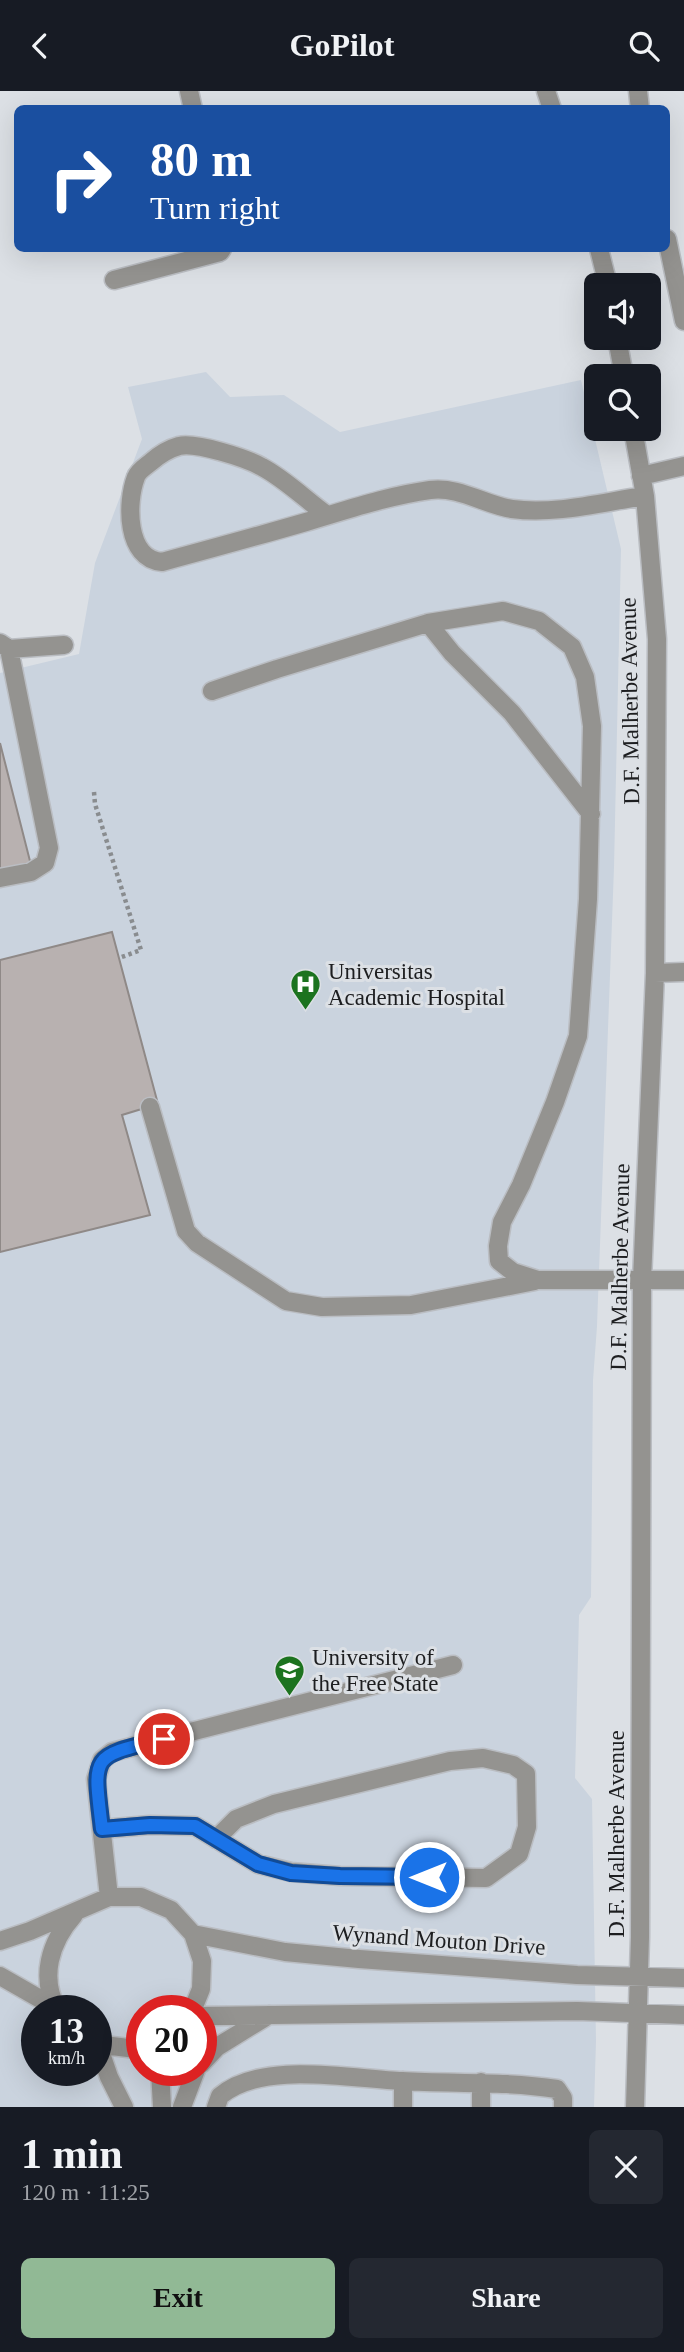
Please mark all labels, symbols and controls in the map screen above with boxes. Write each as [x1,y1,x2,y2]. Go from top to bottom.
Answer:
icon: back [21,27,59,65]
text: GoPilot [290,27,394,63]
icon: search [625,27,663,65]
text: 80 m [150,132,252,187]
icon: right [35,133,126,224]
text: Turn right [150,190,280,226]
map controls [584,273,661,441]
button: sound [584,273,661,350]
button: search [584,364,661,441]
street label: D.F. Malherbe Avenue [616,597,644,805]
place label: Universitas Academic Hospital [328,959,505,1010]
hospital icon: Universitas Academic Hospital [288,967,322,1011]
street label: D.F. Malherbe Avenue [606,1163,634,1371]
place label: University of the Free State [312,1645,438,1696]
school or university icon: University of the Free State [272,1653,306,1697]
pin [134,1709,194,1769]
icon: arrive [145,1720,183,1758]
street label: D.F. Malherbe Avenue [604,1730,629,1938]
position arrow [392,1840,466,1914]
street label: Wynand Mouton Drive [332,1920,546,1960]
speed limit sign: 20 [126,1995,217,2086]
text: 13 [49,2012,84,2051]
text: km/h [48,2048,85,2068]
button: close [589,2130,663,2204]
text: 1 min [21,2131,123,2177]
text: 120 m · 11:25 [21,2180,150,2205]
button: Exit [21,2258,335,2338]
button: Share [349,2258,663,2338]

